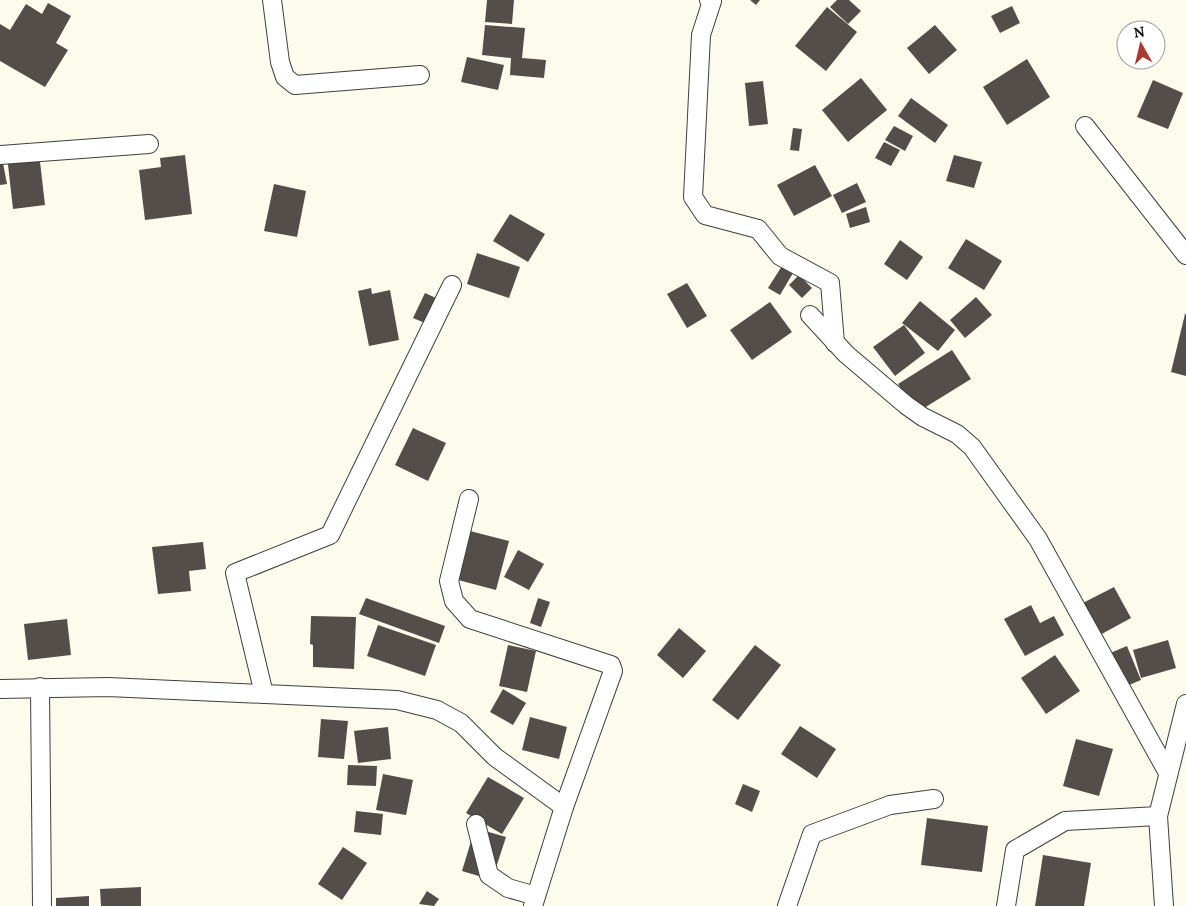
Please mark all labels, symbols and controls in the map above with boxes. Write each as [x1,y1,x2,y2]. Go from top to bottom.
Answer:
north arrow [1116,20,1166,70]
text: N [1133,22,1146,42]

